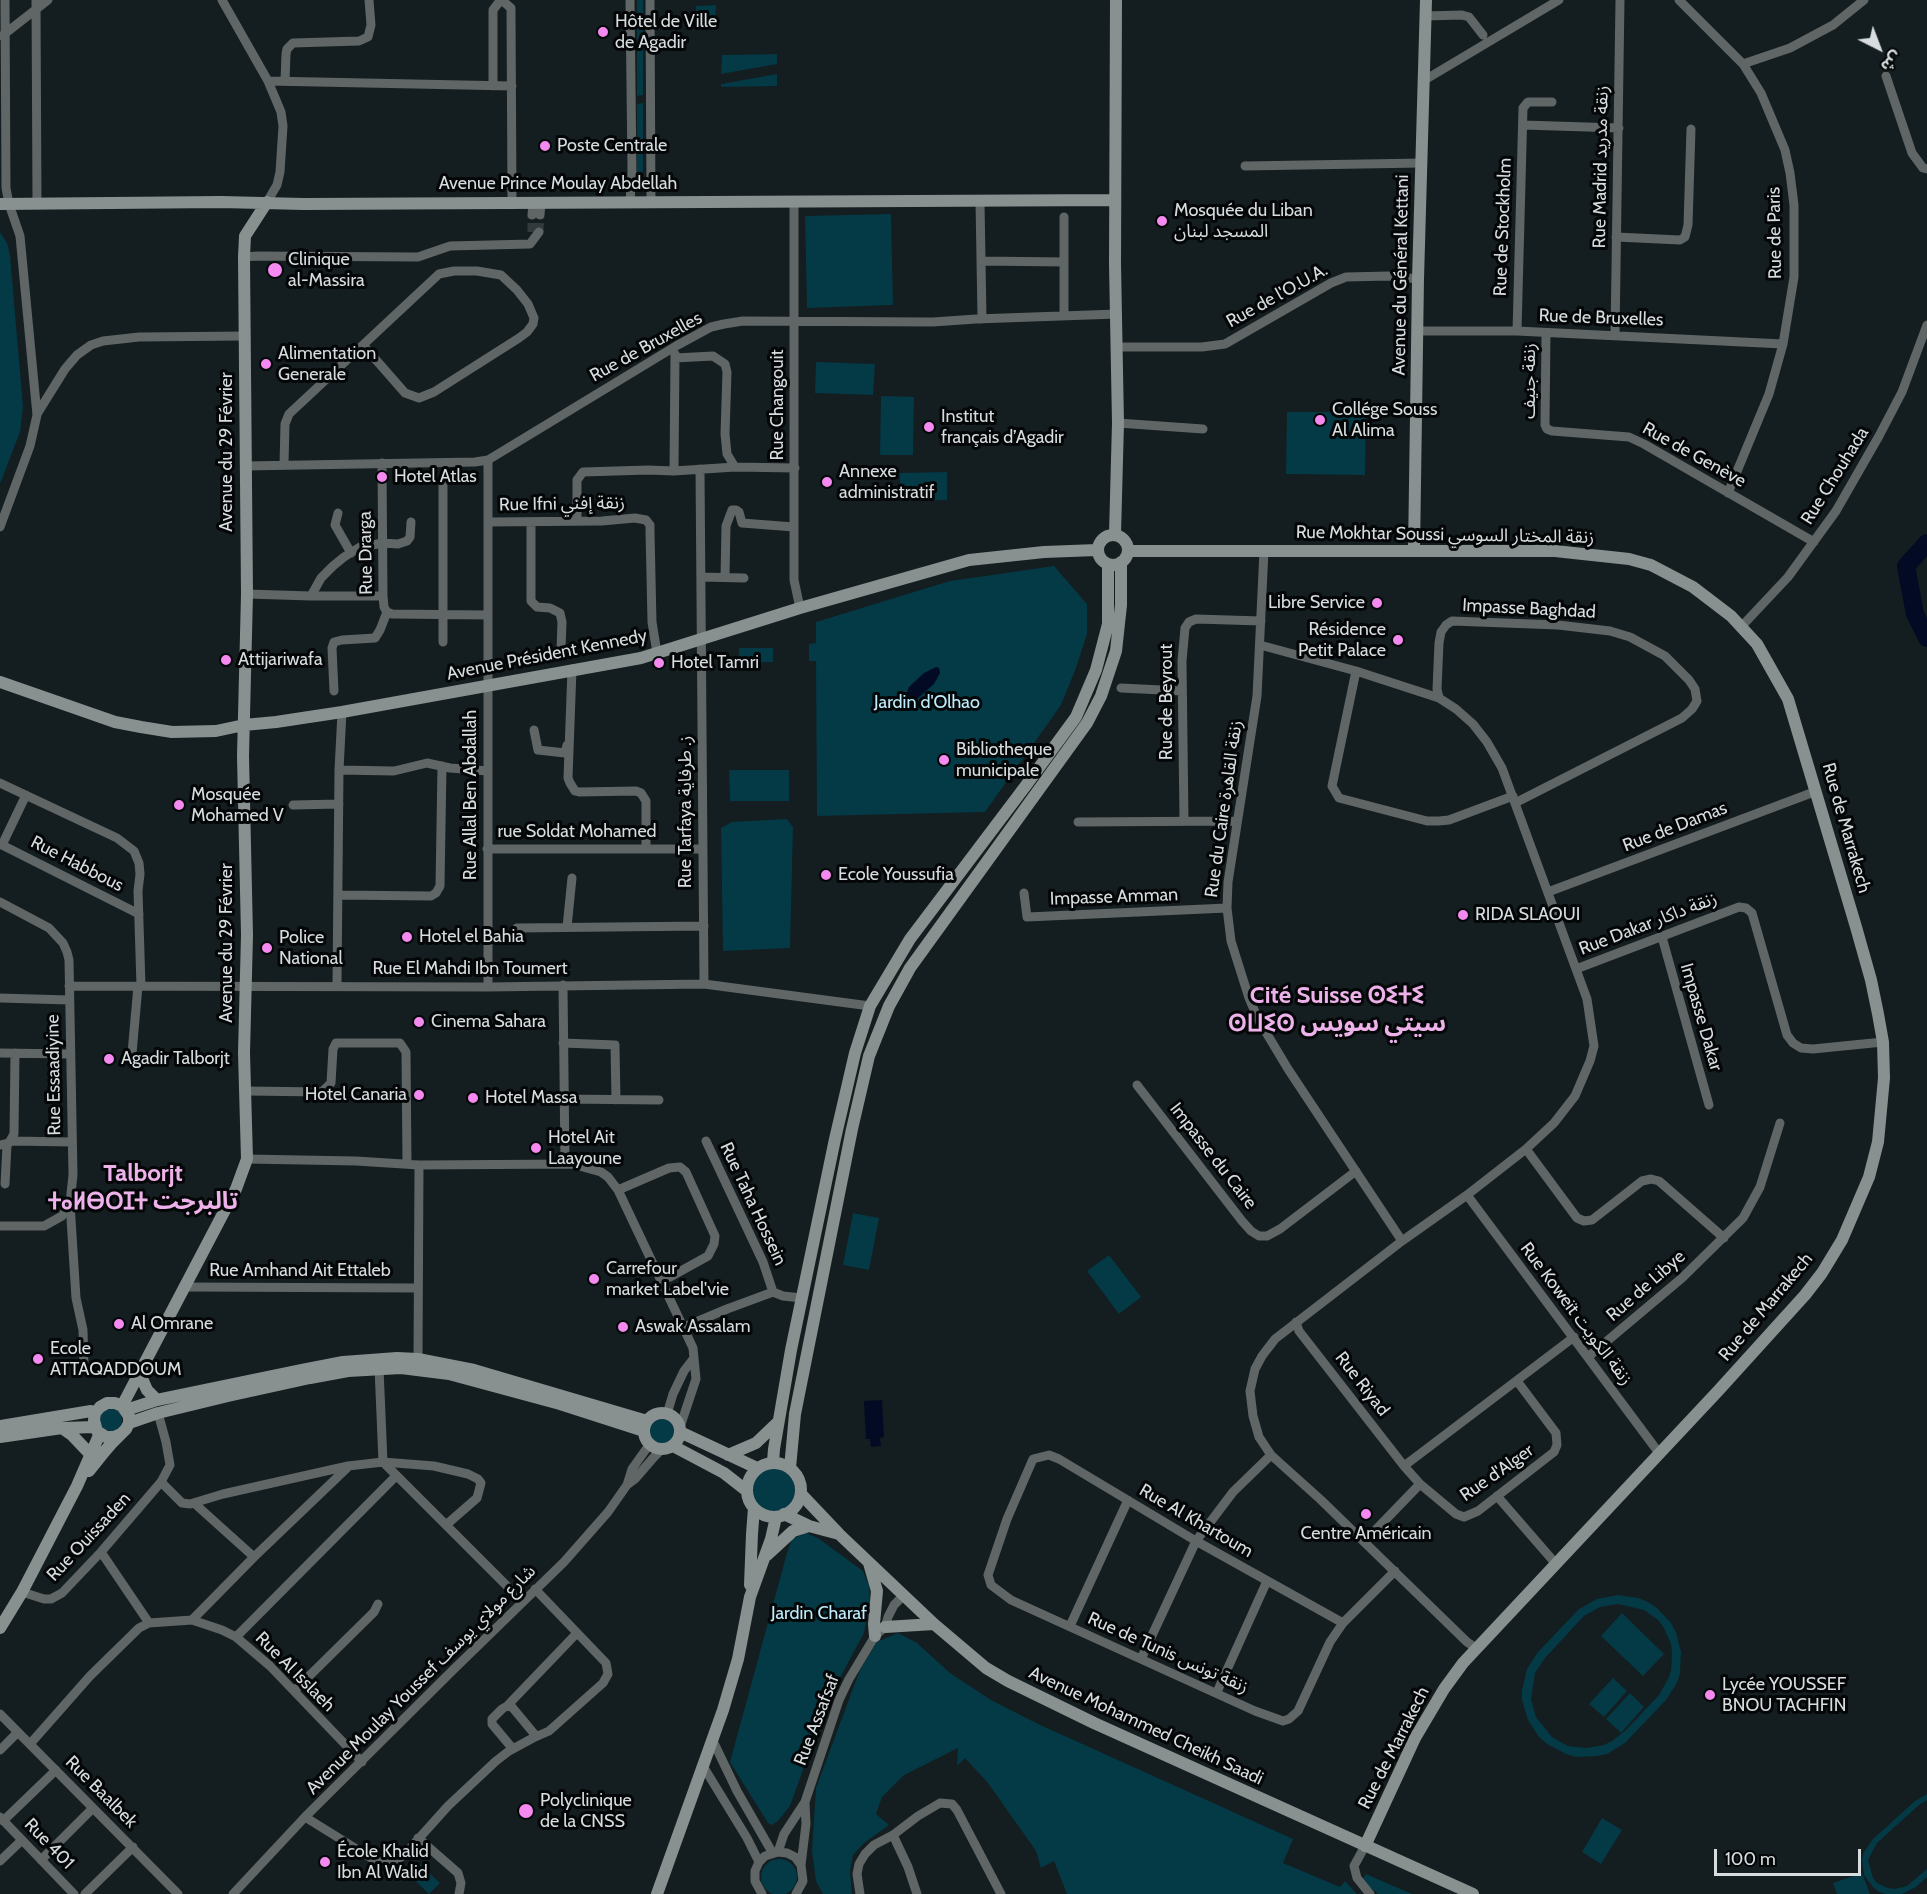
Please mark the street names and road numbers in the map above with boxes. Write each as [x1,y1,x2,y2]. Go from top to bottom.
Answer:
street label: Rue Madrid زنقة مدريد [1589,85,1613,249]
street label: Rue de Stockholm [1490,157,1516,297]
street label: Avenue Prince Moulay Abdellah [439,173,677,195]
street label: Avenue du Général Kettani [1388,174,1414,376]
street label: Rue de Paris [1763,187,1787,279]
street label: Rue de l'O.U.A. [1223,259,1331,333]
street label: Rue de Bruxelles [1538,305,1664,331]
street label: Rue de Bruxelles [586,307,706,387]
street label: زنقة جنيف [1519,343,1541,419]
street label: Rue Changouit [767,349,789,461]
street label: Avenue du 29 Février [216,372,238,532]
street label: Rue de Genève [1639,418,1749,492]
street label: Rue Chouhada [1797,423,1873,529]
street label: Rue Ifni زنقة إفني [499,492,625,516]
street label: Rue Drarga [354,511,378,595]
street label: Rue Mokhtar Soussi زنقة المختار السوسي [1296,522,1594,548]
street label: Impasse Baghdad [1462,595,1596,623]
street label: Avenue Président Kennedy [445,625,649,685]
street label: Rue de Beyrout [1156,644,1178,760]
street label: Rue Allal Ben Abdallah [460,710,482,880]
street label: Rue du Caire زنقة القاهرة [1201,719,1247,899]
street label: Rue Tarfaya ز. طرفاية [675,736,697,888]
street label: Rue de Marrakech [1817,760,1875,896]
street label: Rue de Damas [1620,797,1730,857]
street label: rue Soldat Mohamed [497,821,657,843]
street label: Rue Habbous [27,831,127,897]
street label: Avenue du 29 Février [216,863,238,1023]
street label: Impasse Amman [1049,884,1179,910]
street label: Rue Dakar زنقة داكار [1576,888,1720,960]
street label: Rue El Mahdi Ibn Toumert [372,958,568,980]
street label: Impasse Dakar [1675,961,1727,1073]
street label: Rue Essaadiyine [42,1014,66,1136]
street label: Impasse du Caire [1165,1099,1261,1213]
street label: Rue Taha Hossein [715,1139,791,1269]
street label: Rue Koweït زنقة الكويت [1515,1238,1637,1390]
street label: Rue de Libye [1602,1246,1690,1326]
street label: Rue de Marrakech [1715,1249,1817,1365]
street label: Rue Amhand Ait Ettaleb [209,1260,391,1282]
street label: Rue Riyad [1330,1348,1394,1420]
street label: Rue d'Alger [1456,1440,1538,1506]
street label: Rue Al Khartoum [1135,1480,1257,1562]
street label: Rue Ouissaden [43,1488,135,1586]
street label: Avenue Moulay Youssef شارع مولاي يوسف [302,1561,540,1799]
street label: Rue de Tunis زنقة تونس [1084,1608,1252,1698]
street label: Rue Al Isslaeh [251,1628,339,1716]
street label: Avenue Mohammed Cheikh Saadi [1025,1662,1267,1790]
street label: Rue Assafsaf [790,1671,844,1769]
street label: Rue de Marrakech [1354,1683,1434,1813]
street label: Rue Baalbek [61,1752,141,1832]
street label: Rue 401 [20,1814,78,1874]

